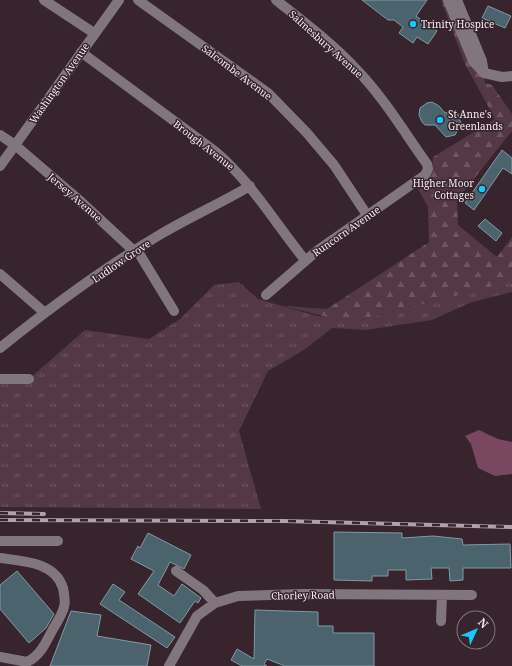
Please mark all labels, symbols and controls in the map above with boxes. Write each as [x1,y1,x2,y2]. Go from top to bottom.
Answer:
street label: Salmesbury Avenue [286,7,366,81]
place label: Trinity Hospice [421,17,494,31]
marker: Trinity Hospice [408,19,418,29]
street label: Washington Avenue [26,40,92,126]
street label: Salcombe Avenue [199,41,275,103]
place label: St Anne's Greenlands [448,107,503,133]
marker: St Anne's Greenlands [435,115,445,125]
street label: Brough Avenue [171,117,237,173]
street label: Jersey Avenue [44,169,105,224]
place label: Higher Moor Cottages [413,176,474,202]
marker: Higher Moor Cottages [477,184,487,194]
street label: Runcorn Avenue [309,202,383,260]
street label: Ludlow Grove [89,236,153,286]
street label: Chorley Road [271,587,335,603]
north arrow [456,610,496,650]
text: N [475,614,492,631]

